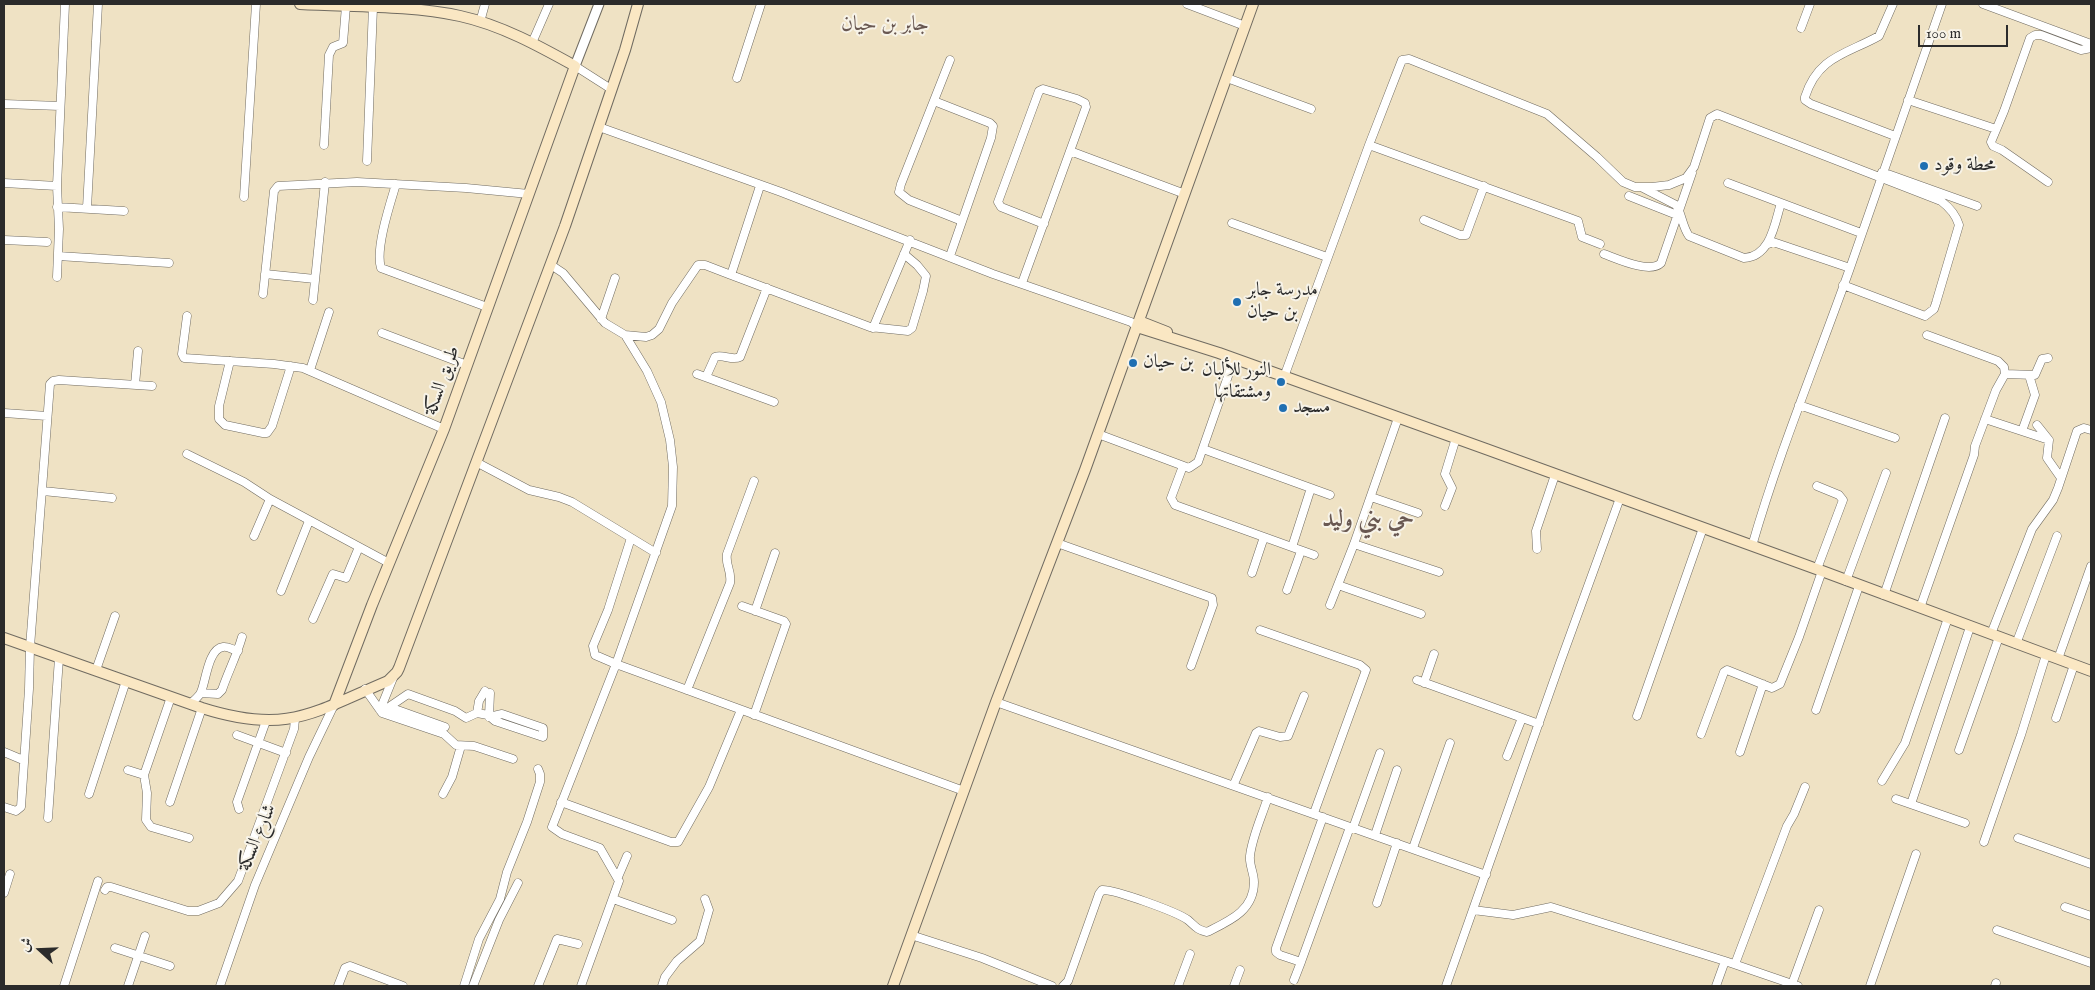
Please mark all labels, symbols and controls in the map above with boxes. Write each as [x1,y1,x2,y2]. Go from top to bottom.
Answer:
district label: جابر بن حيان [841,13,929,39]
scale bar [1920,15,2010,47]
text: 100 m [1926,24,1961,43]
place label: محطة وقود [1934,155,1996,177]
marker: محطة وقود [1918,160,1930,172]
place label: مدرسة جابر بن حيان [1247,280,1318,324]
marker: مدرسة جابر بن حيان [1231,296,1243,308]
street label: طريق السكة [420,343,466,419]
place label: بن حيان [1143,352,1194,374]
marker: بن حيان [1127,357,1139,369]
place label: النور للألبان ومشتقاتها [1202,360,1271,404]
marker: النور للألبان ومشتقاتها [1275,376,1287,388]
place label: مسجد [1293,397,1330,419]
marker: مسجد [1277,402,1289,414]
district label: حي بني وليد [1322,507,1414,535]
street label: شارع السكة [234,801,282,875]
north arrow [15,925,65,975]
text: ش [15,935,37,954]

